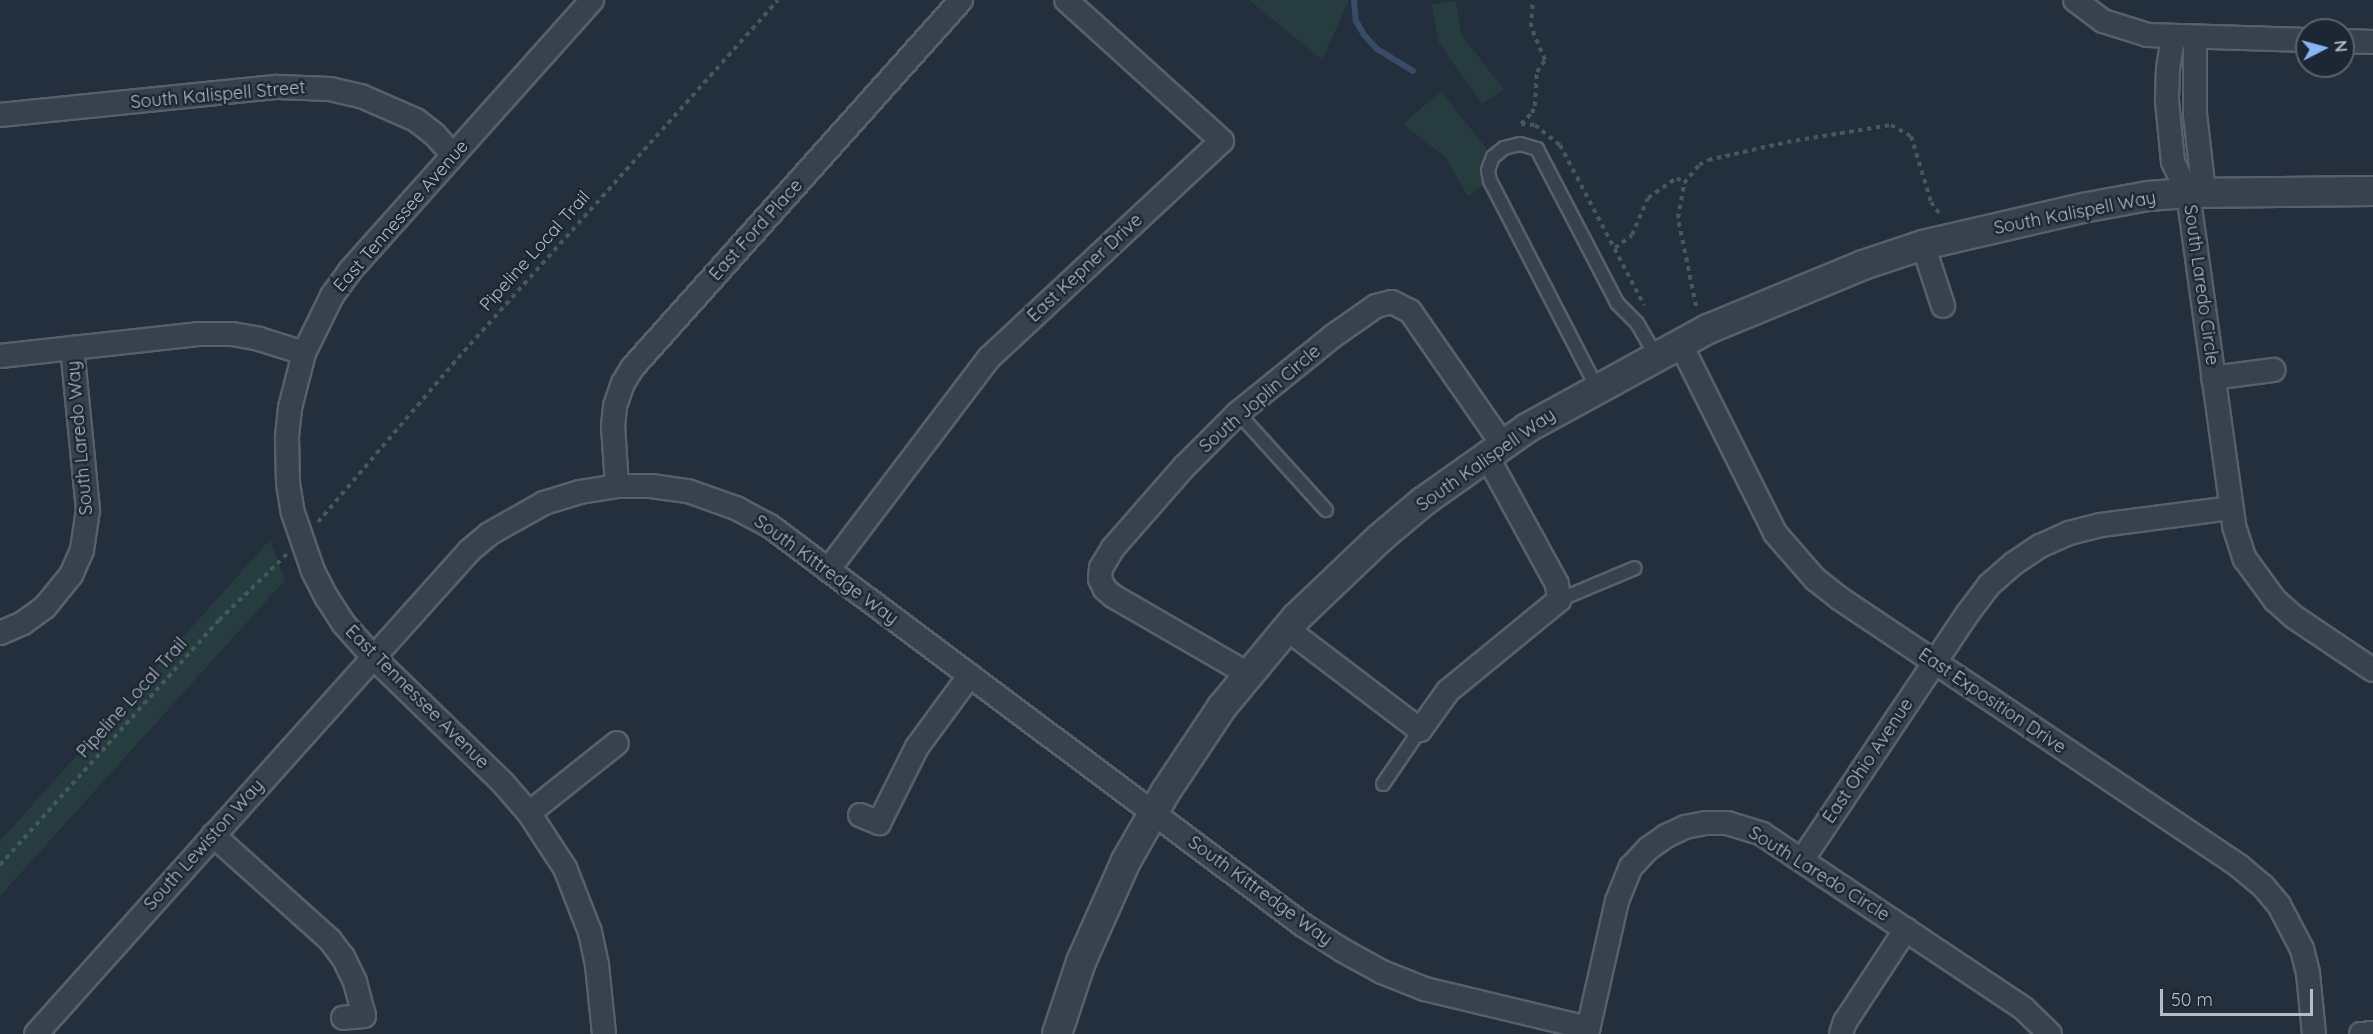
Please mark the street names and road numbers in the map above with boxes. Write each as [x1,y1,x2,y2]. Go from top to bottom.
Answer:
street label: South Kalispell Street [130,77,306,113]
street label: East Tennessee Avenue [329,136,473,296]
street label: East Ford Place [705,175,807,285]
street label: Pipeline Local Trail [475,186,595,316]
street label: South Kalispell Way [1992,187,2158,239]
street label: South Laredo Circle [2179,203,2223,367]
street label: East Kepner Drive [1023,209,1147,327]
street label: South Joplin Circle [1195,341,1325,457]
street label: South Laredo Way [62,360,98,516]
street label: South Kalispell Way [1412,404,1560,516]
street label: South Kittredge Way [750,511,902,629]
street label: East Tennessee Avenue [341,621,493,773]
street label: Pipeline Local Trail [72,633,192,763]
street label: East Exposition Drive [1914,644,2070,758]
street label: East Ohio Avenue [1818,695,1918,827]
street label: South Lewiston Way [140,775,268,915]
street label: South Laredo Circle [1745,822,1893,926]
street label: South Kittredge Way [1184,832,1336,950]

